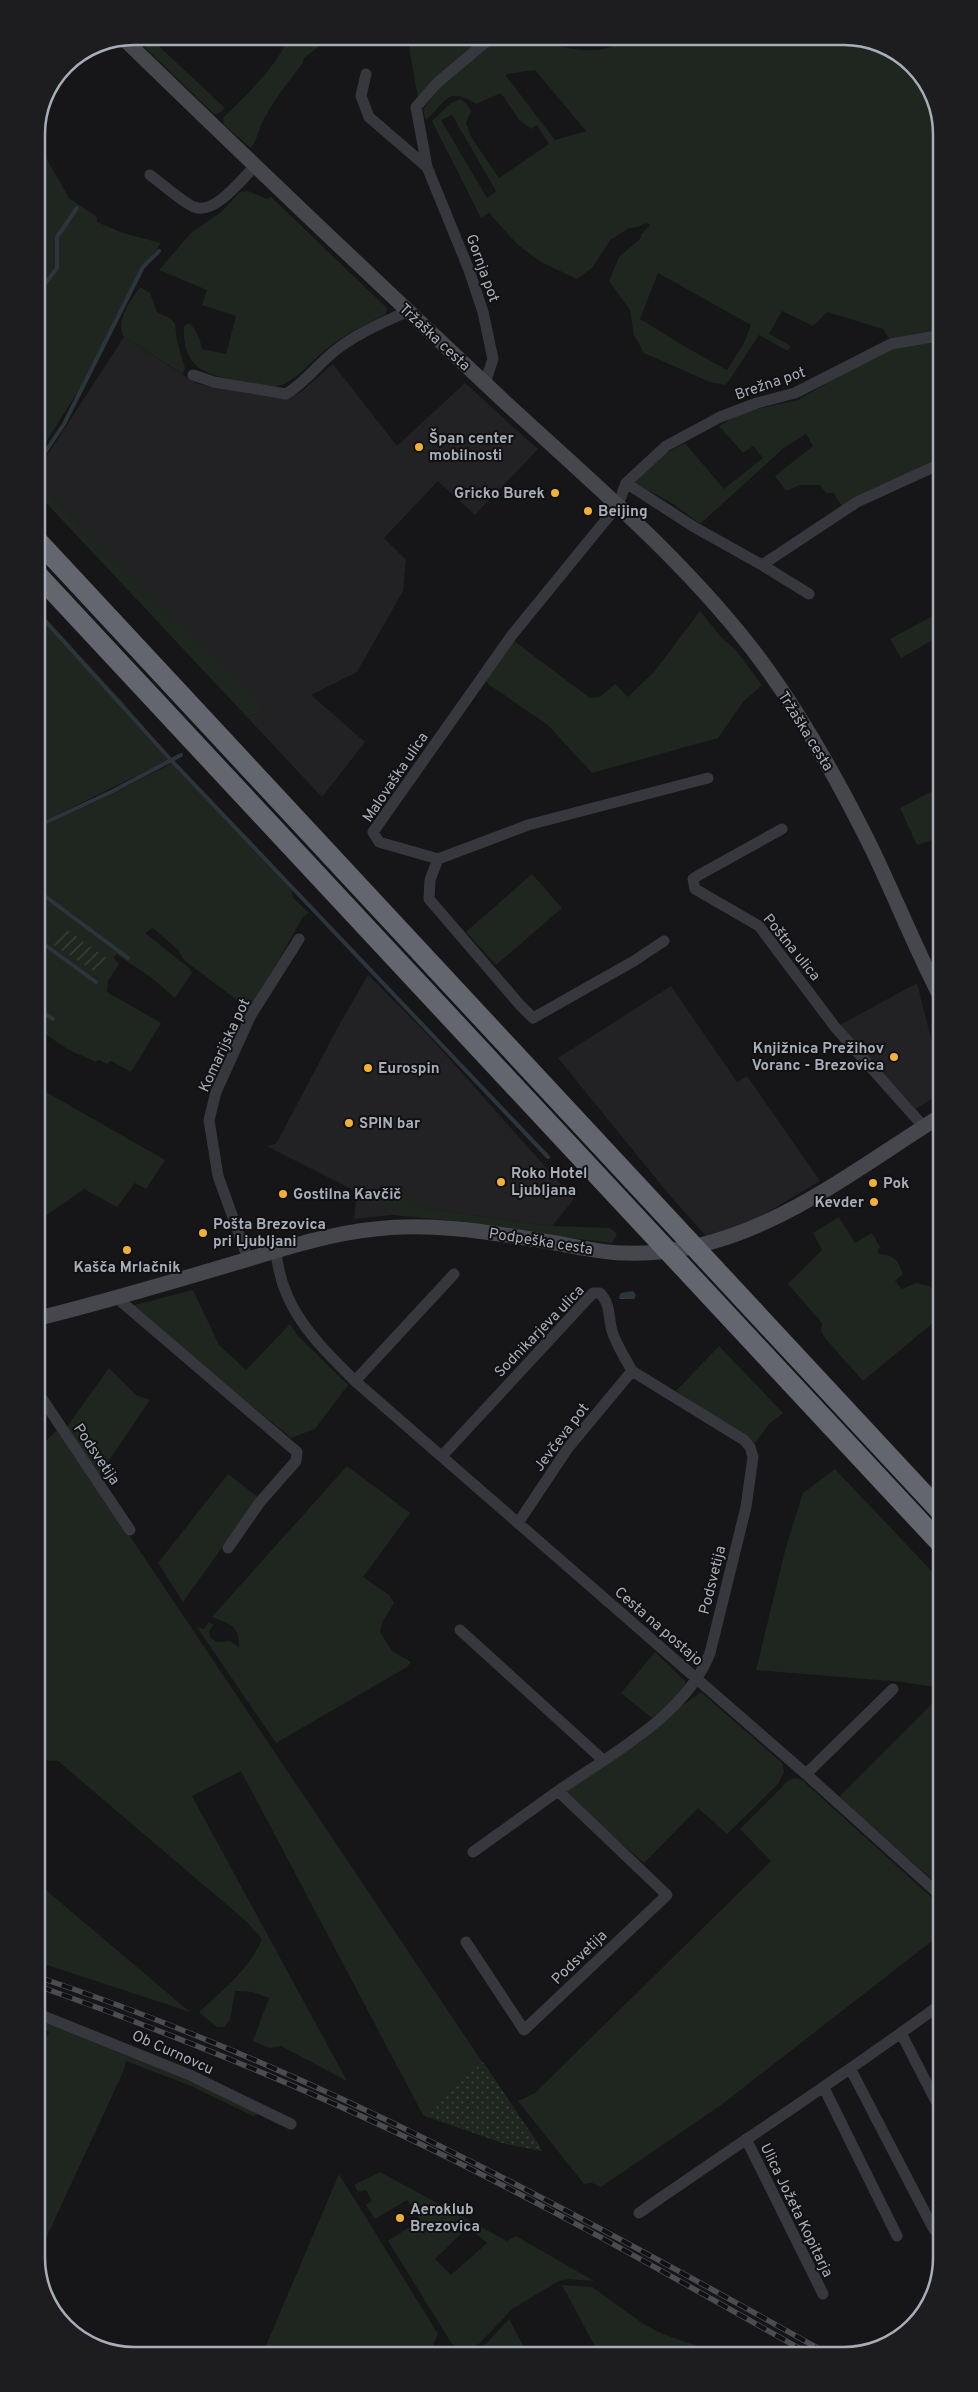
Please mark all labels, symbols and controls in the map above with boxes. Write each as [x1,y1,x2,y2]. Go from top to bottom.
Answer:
street label: Gornja pot [461,232,503,305]
street label: Tržaška cesta [394,300,474,376]
street label: Brežna pot [733,363,808,405]
place label: Špan center mobilnosti [429,428,514,466]
marker: Špan center mobilnosti [413,441,425,453]
place label: Gricko Burek [454,485,545,504]
marker: Gricko Burek [549,487,561,499]
place label: Beijing [598,503,648,522]
marker: Beijing [582,505,594,517]
street label: Tržaška cesta [773,688,837,775]
street label: Malovaška ulica [359,729,433,826]
street label: Poštna ulica [758,910,824,985]
street label: Komarijska pot [195,996,255,1095]
place label: Knjižnica Prežihov Voranc - Brezovica [752,1040,884,1076]
marker: Knjižnica Prežihov Voranc - Brezovica [888,1051,900,1063]
place label: Eurospin [378,1060,440,1079]
marker: Eurospin [362,1062,374,1074]
place label: SPIN bar [359,1115,421,1134]
marker: SPIN bar [343,1117,355,1129]
place label: Roko Hotel Ljubljana [511,1165,587,1201]
place label: Pok [883,1175,909,1194]
marker: Roko Hotel Ljubljana [495,1176,507,1188]
marker: Pok [867,1177,879,1189]
place label: Gostilna Kavčič [293,1186,402,1205]
marker: Gostilna Kavčič [277,1188,289,1200]
place label: Kevder [814,1194,865,1213]
marker: Kevder [868,1196,880,1208]
place label: Pošta Brezovica pri Ljubljani [213,1216,326,1252]
street label: Podpeška cesta [487,1225,594,1260]
marker: Pošta Brezovica pri Ljubljani [197,1227,209,1239]
marker: Kašča Mrlačnik [121,1244,133,1256]
place label: Kašča Mrlačnik [73,1259,181,1278]
street label: Sodnikarjeva ulica [491,1282,589,1382]
street label: Jevčeva pot [530,1400,594,1476]
street label: Podsvetija [68,1420,123,1489]
street label: Podsvetija [696,1544,731,1617]
street label: Cesta na postajo [610,1583,706,1671]
street label: Podsvetija [548,1927,612,1989]
street label: Ob Curnovcu [129,2027,216,2080]
street label: Ulica Jožeta Kopitarja [755,2141,836,2281]
place label: Aeroklub Brezovica [410,2201,480,2237]
marker: Aeroklub Brezovica [394,2212,406,2224]

